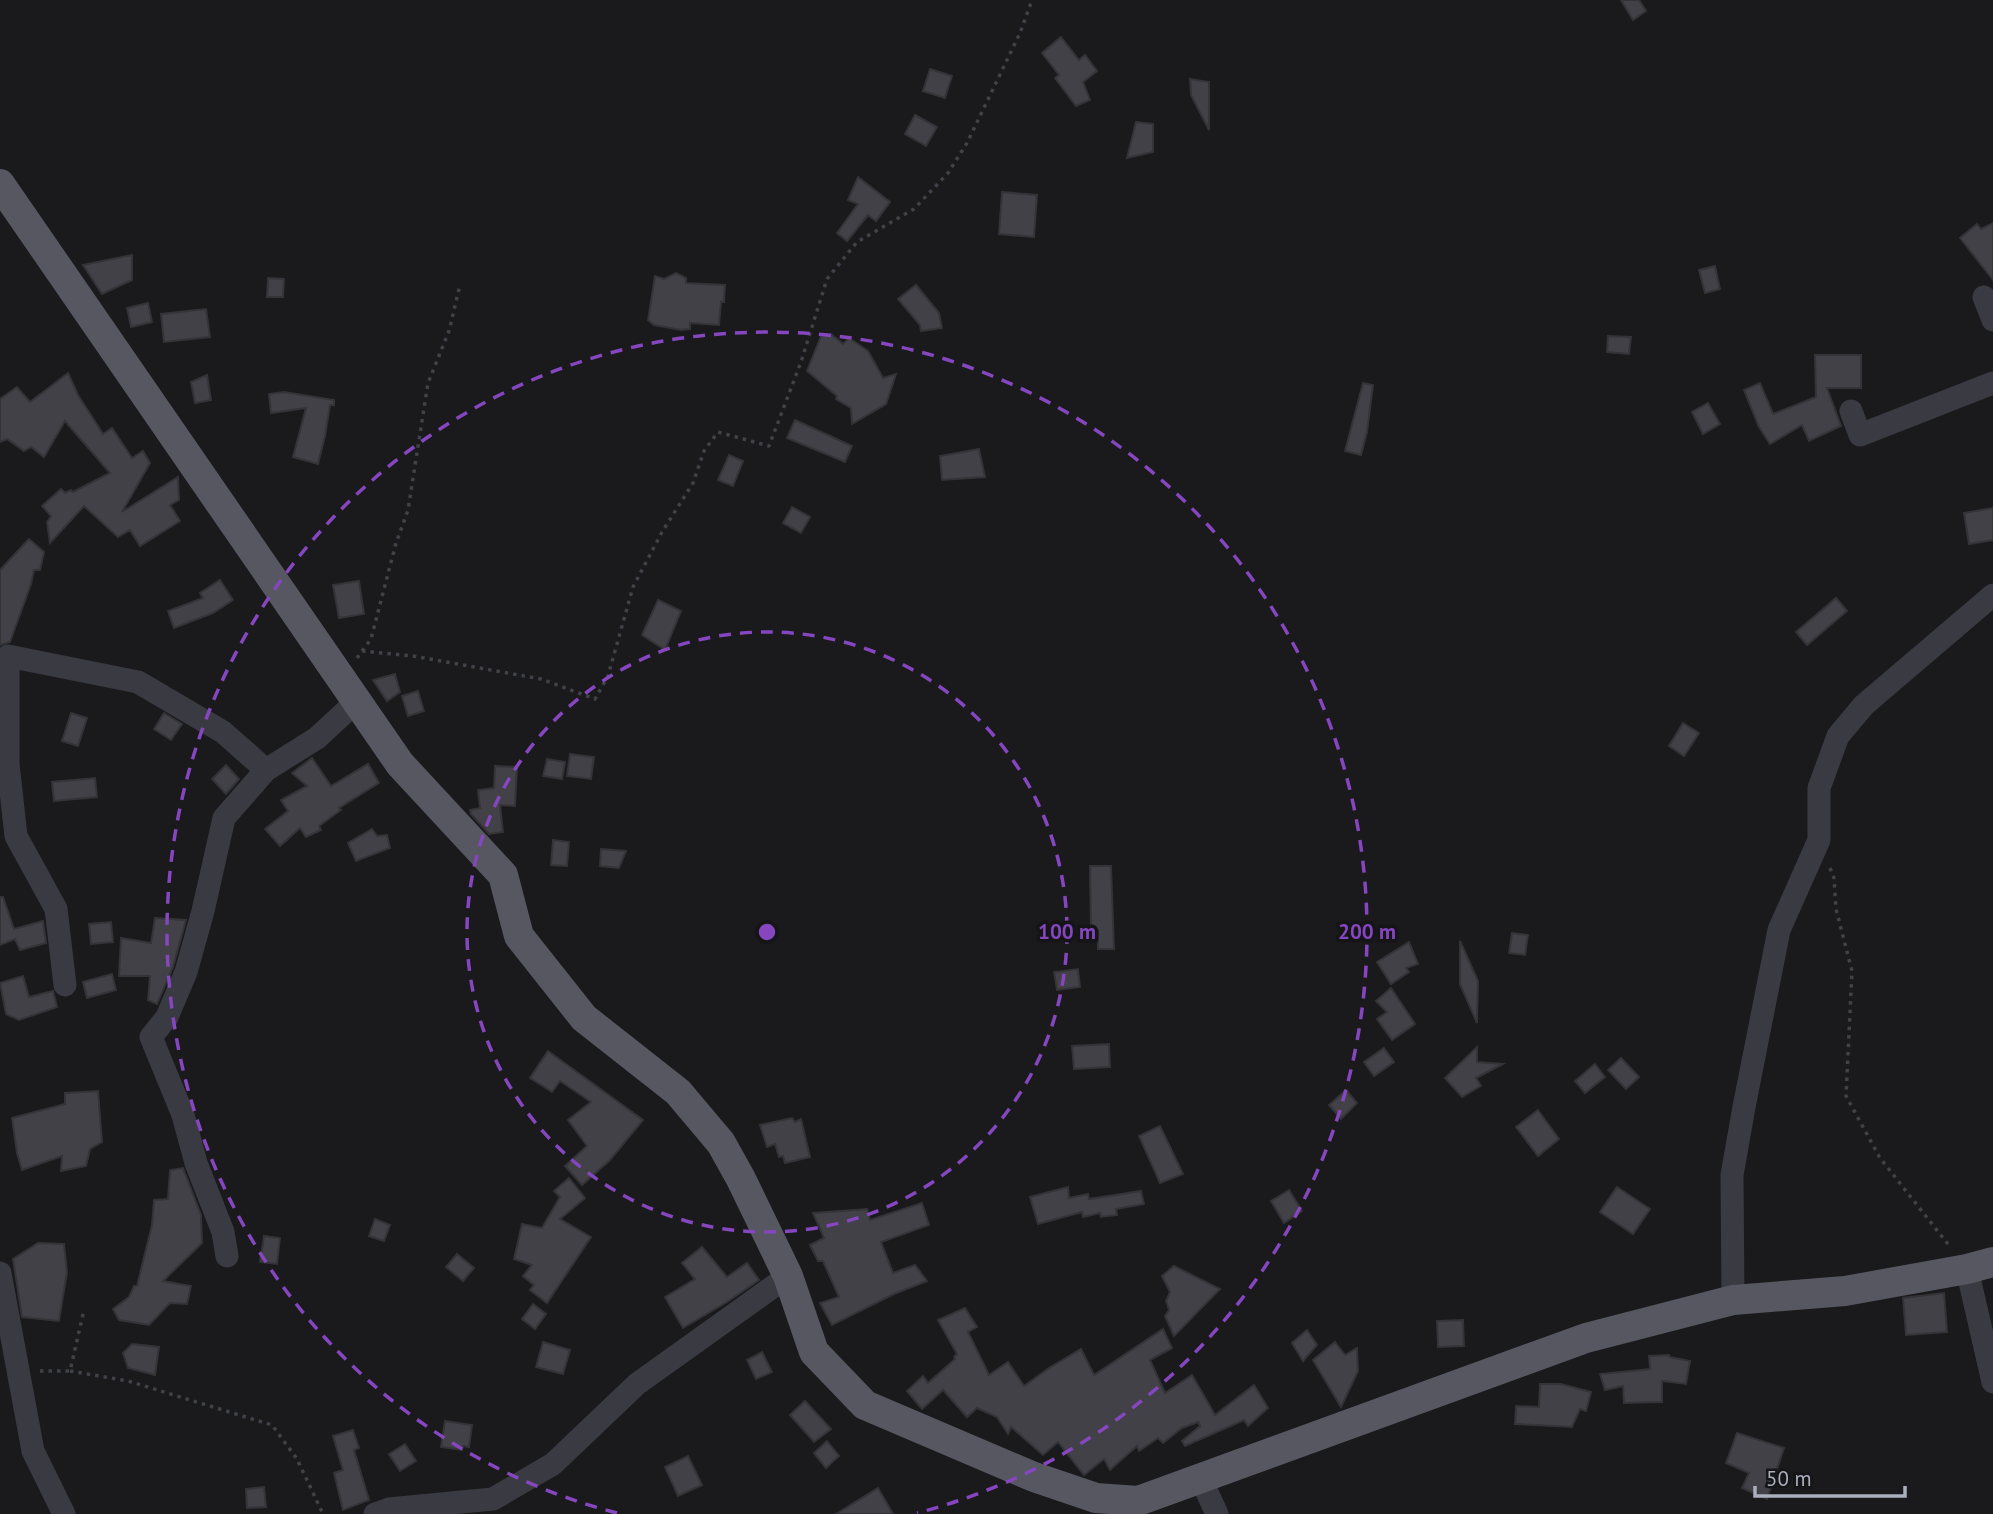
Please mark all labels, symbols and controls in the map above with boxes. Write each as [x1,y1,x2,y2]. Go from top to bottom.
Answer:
text: 100 m [1038,918,1096,945]
text: 200 m [1338,918,1396,945]
centre of rings [755,920,779,944]
scale bar [1755,1454,1906,1498]
text: 50 m [1766,1465,1812,1492]

